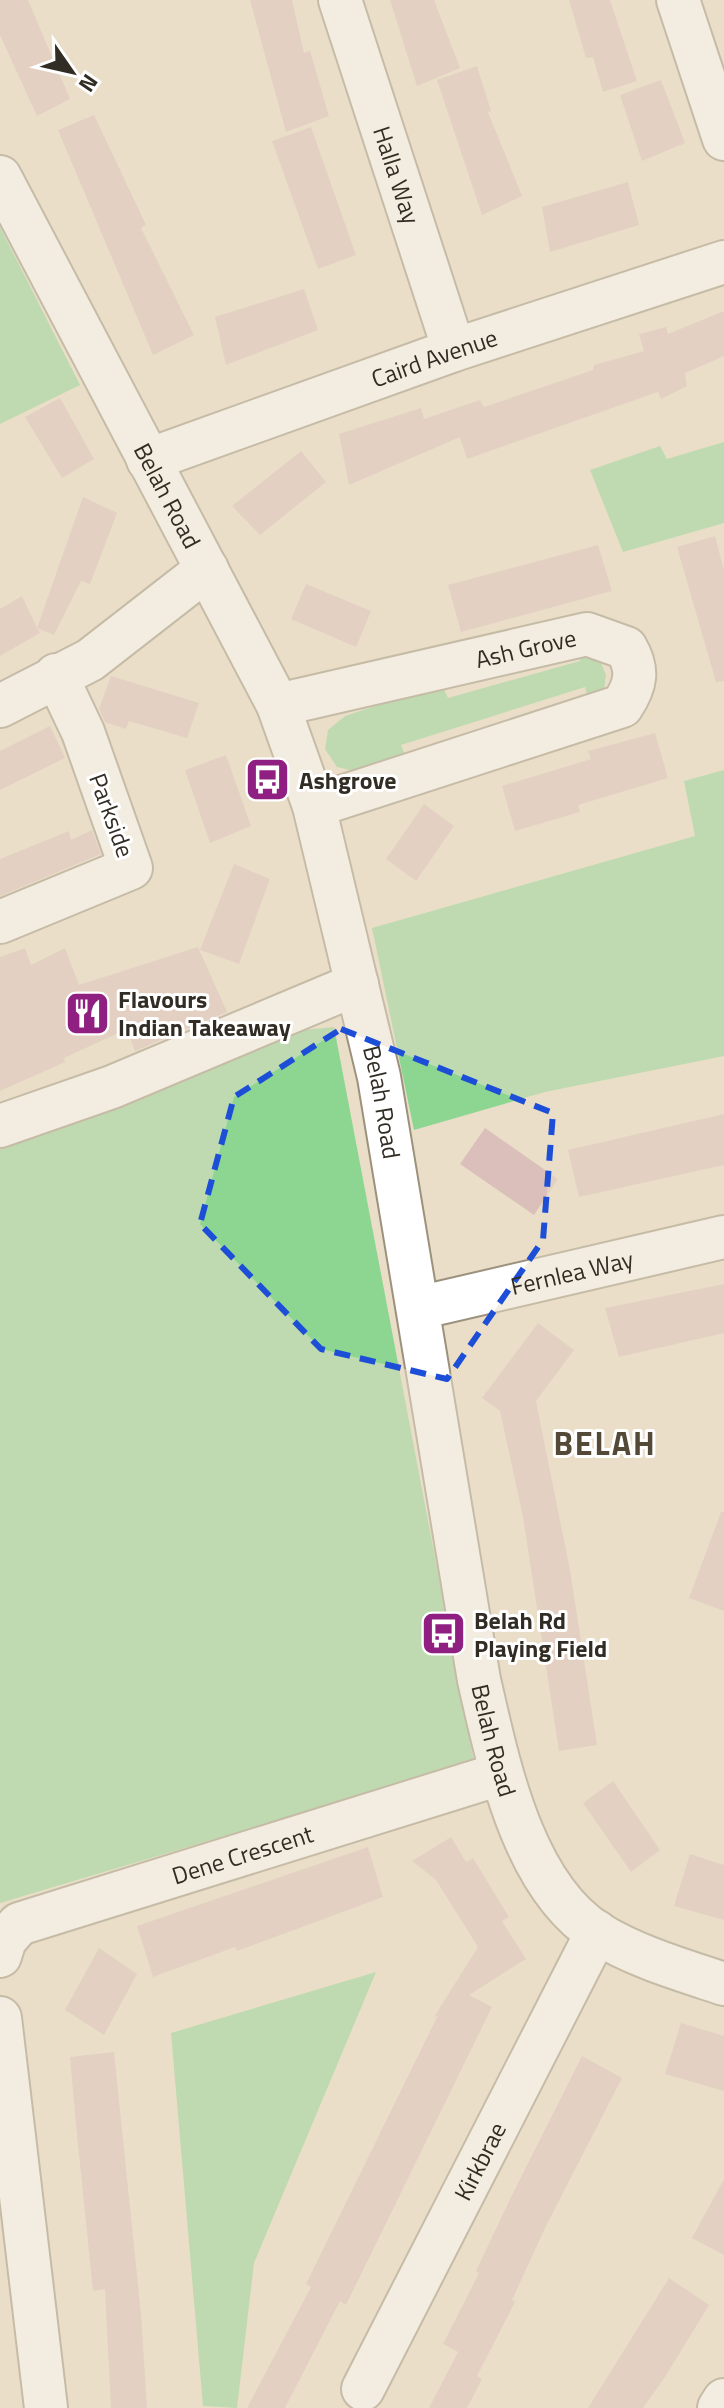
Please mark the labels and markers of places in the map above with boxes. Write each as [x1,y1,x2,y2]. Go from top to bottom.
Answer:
bus stop icon: Ashgrove [244,756,292,804]
place label: Ashgrove [299,762,396,798]
place label: Flavours Indian Takeaway [118,981,291,1045]
restaurant icon: Flavours Indian Takeaway [63,989,111,1037]
place label: Belah Rd Playing Field [474,1602,607,1666]
bus stop icon: Belah Rd Playing Field [419,1610,467,1658]

